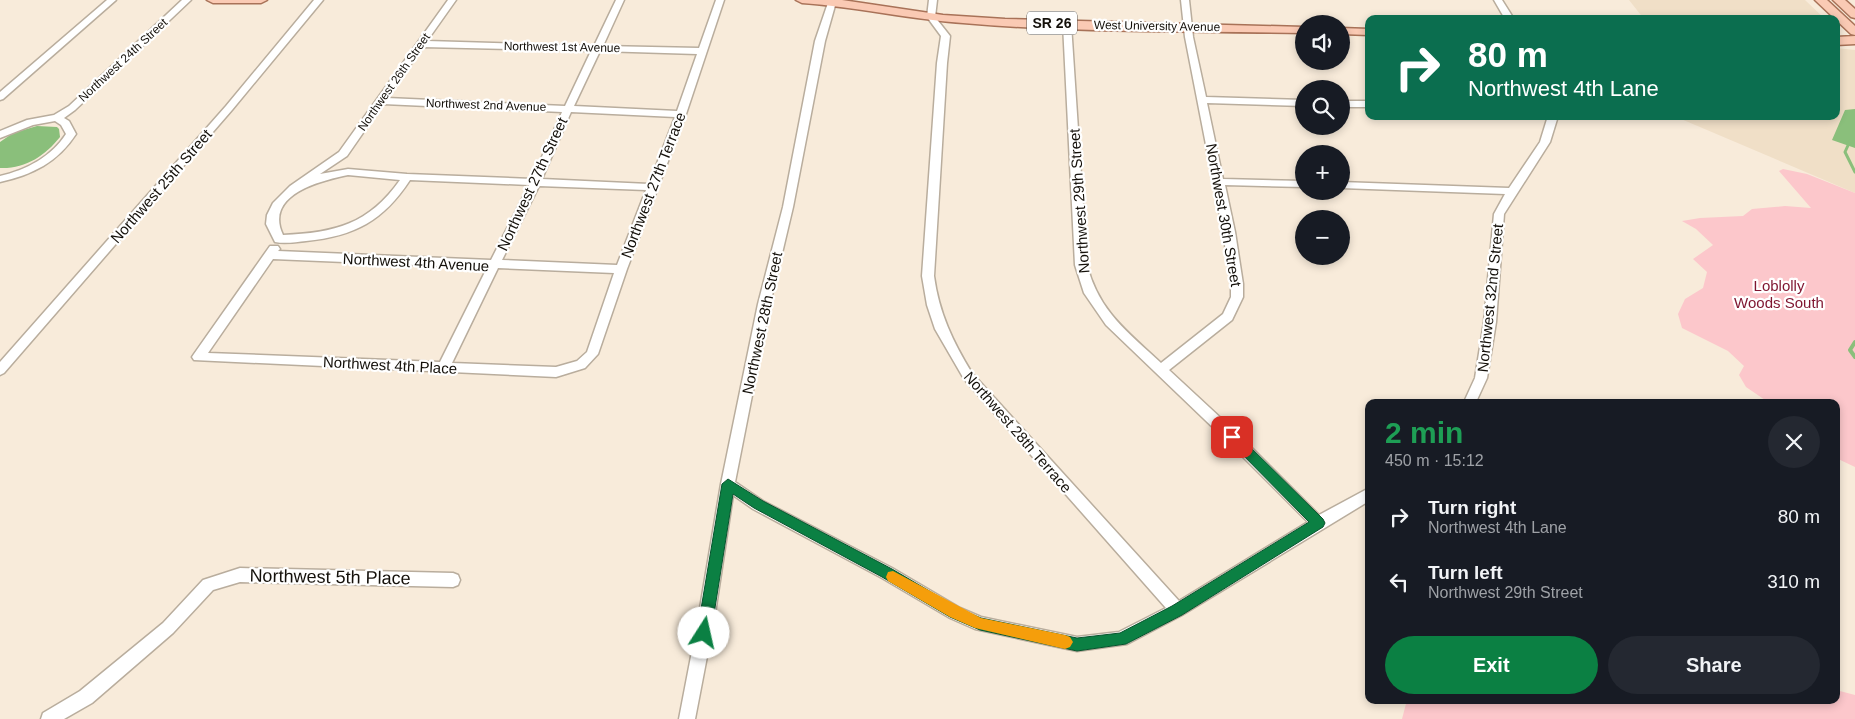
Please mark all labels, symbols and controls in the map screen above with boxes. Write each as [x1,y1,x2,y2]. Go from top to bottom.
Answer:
road number: SR 26 [1027,12,1077,34]
street label: Northwest 24th Street [76,15,171,105]
map controls [1295,15,1350,265]
button: sound [1295,15,1350,70]
street label: West University Avenue [1094,18,1221,34]
street label: Northwest 26th Street [355,30,433,134]
icon: right [1385,35,1450,100]
text: 80 m [1468,35,1548,74]
street label: Northwest 1st Avenue [504,39,621,55]
text: Northwest 4th Lane [1468,76,1659,101]
button: search [1295,80,1350,135]
street label: Northwest 2nd Avenue [426,96,547,114]
street label: Northwest 27th Terrace [617,110,689,260]
street label: Northwest 27th Street [494,114,571,253]
street label: Northwest 25th Street [107,125,216,246]
street label: Northwest 29th Street [1065,127,1093,274]
street label: Northwest 30th Street [1203,142,1245,289]
button: + [1295,145,1350,200]
button: − [1295,210,1350,265]
street label: Northwest 32nd Street [1474,222,1506,373]
street label: Northwest 28th Street [739,249,786,396]
street label: Northwest 4th Avenue [342,250,490,274]
park label: Loblolly Woods South [1734,277,1824,311]
street label: Northwest 4th Place [323,353,457,377]
street label: Northwest 28th Terrace [961,368,1075,496]
pin [1211,416,1253,458]
text: 2 min [1385,416,1463,449]
button: close [1768,416,1820,468]
icon: arrive [1218,423,1246,451]
text: 450 m · 15:12 [1385,452,1484,469]
text: Turn right [1428,497,1516,518]
icon: right [1385,503,1413,531]
text: 80 m [1778,506,1820,527]
text: Northwest 4th Lane [1428,519,1567,536]
text: Turn left [1428,562,1503,583]
street label: Northwest 5th Place [249,566,411,588]
icon: left [1385,568,1413,596]
text: 310 m [1767,571,1820,592]
text: Northwest 29th Street [1428,584,1583,601]
position arrow [677,606,729,658]
button: Exit [1385,636,1598,694]
button: Share [1608,636,1820,694]

